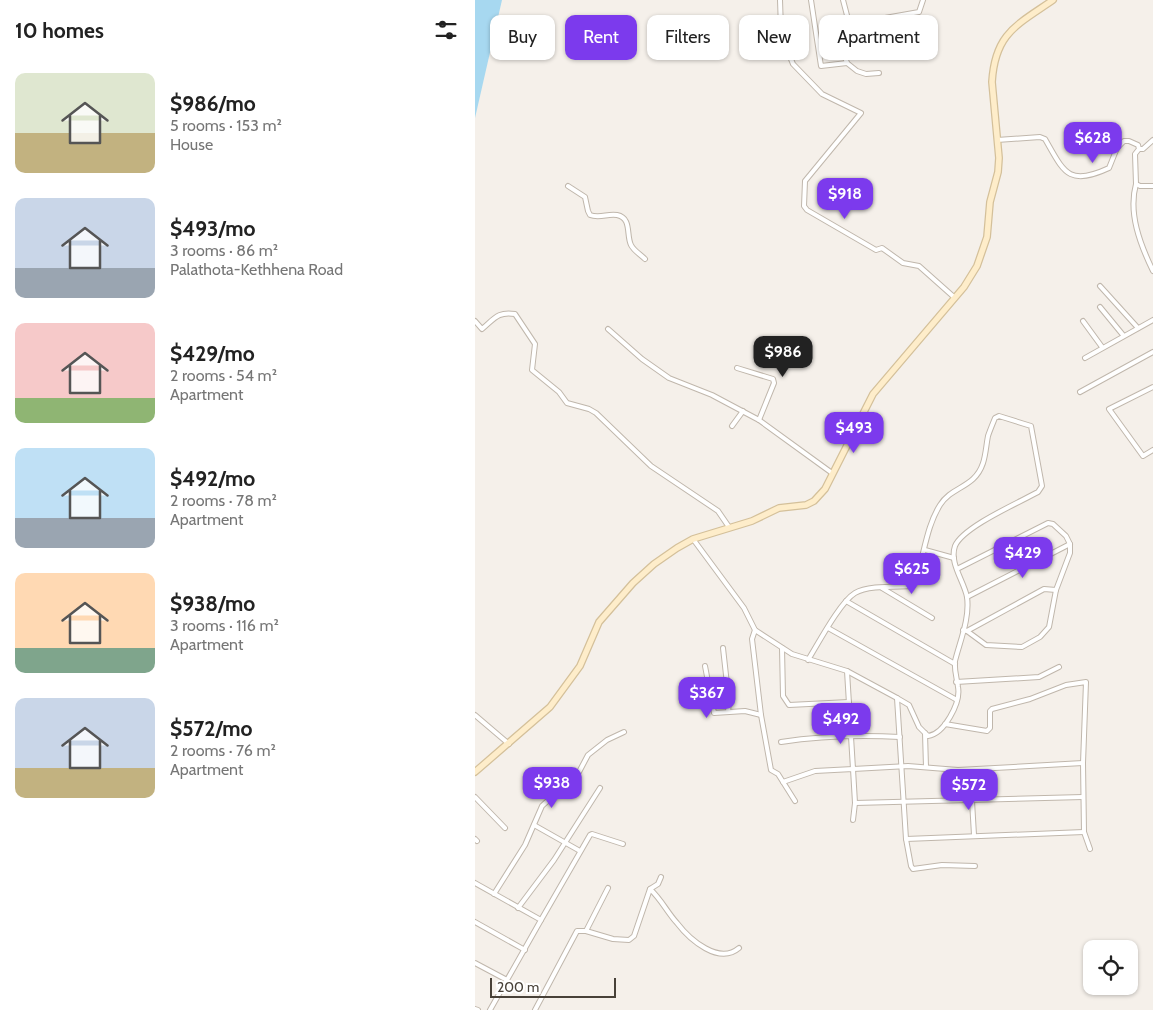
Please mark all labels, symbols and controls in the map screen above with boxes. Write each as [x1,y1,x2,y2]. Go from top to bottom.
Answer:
chip: Buy [490,15,555,60]
chip: Rent [565,15,637,60]
chip: Filters [647,15,729,60]
chip: New [739,15,809,60]
chip: Apartment [819,15,938,60]
icon: filters [432,16,460,44]
text: 10 homes [15,18,104,43]
text: $986/mo [170,91,256,116]
icon: home [55,93,115,153]
text: 5 rooms · 153 m² [170,116,282,135]
pin: $628 [1063,121,1123,164]
text: $628 [1075,128,1111,147]
text: House [170,135,213,154]
pin: $918 [815,178,875,220]
text: $918 [828,184,862,203]
text: $493/mo [170,216,256,241]
icon: home [55,218,115,278]
text: 3 rooms · 86 m² [170,241,278,260]
text: Palathota-Kethhena Road [170,260,343,279]
pin: $986 [753,336,813,378]
text: $429/mo [170,341,255,366]
text: $986 [765,342,801,361]
icon: home [55,343,115,403]
text: 2 rooms · 54 m² [170,366,277,385]
text: Apartment [170,385,243,404]
pin: $493 [824,412,884,454]
text: $493 [836,418,872,437]
text: $492/mo [170,466,255,491]
icon: home [55,468,115,528]
text: 2 rooms · 78 m² [170,491,277,510]
text: Apartment [170,510,243,529]
pin: $429 [993,536,1053,579]
text: $429 [1005,543,1041,562]
pin: $625 [882,552,942,595]
text: $625 [894,559,930,578]
text: $938/mo [170,591,255,616]
icon: home [55,593,115,653]
text: 3 rooms · 116 m² [170,616,279,635]
text: Apartment [170,635,243,654]
pin: $367 [677,676,737,719]
text: $367 [689,683,725,702]
pin: $492 [811,702,871,745]
text: $492 [823,709,859,728]
text: $572/mo [170,716,253,741]
icon: home [55,718,115,778]
text: 2 rooms · 76 m² [170,741,276,760]
text: Apartment [170,760,243,779]
pin: $938 [522,766,582,809]
pin: $572 [939,768,999,811]
text: $938 [534,773,570,792]
text: $572 [952,775,986,794]
map controls [1083,940,1138,995]
button: locate [1083,940,1138,995]
scale bar [490,975,616,998]
text: 200 m [497,978,539,996]

